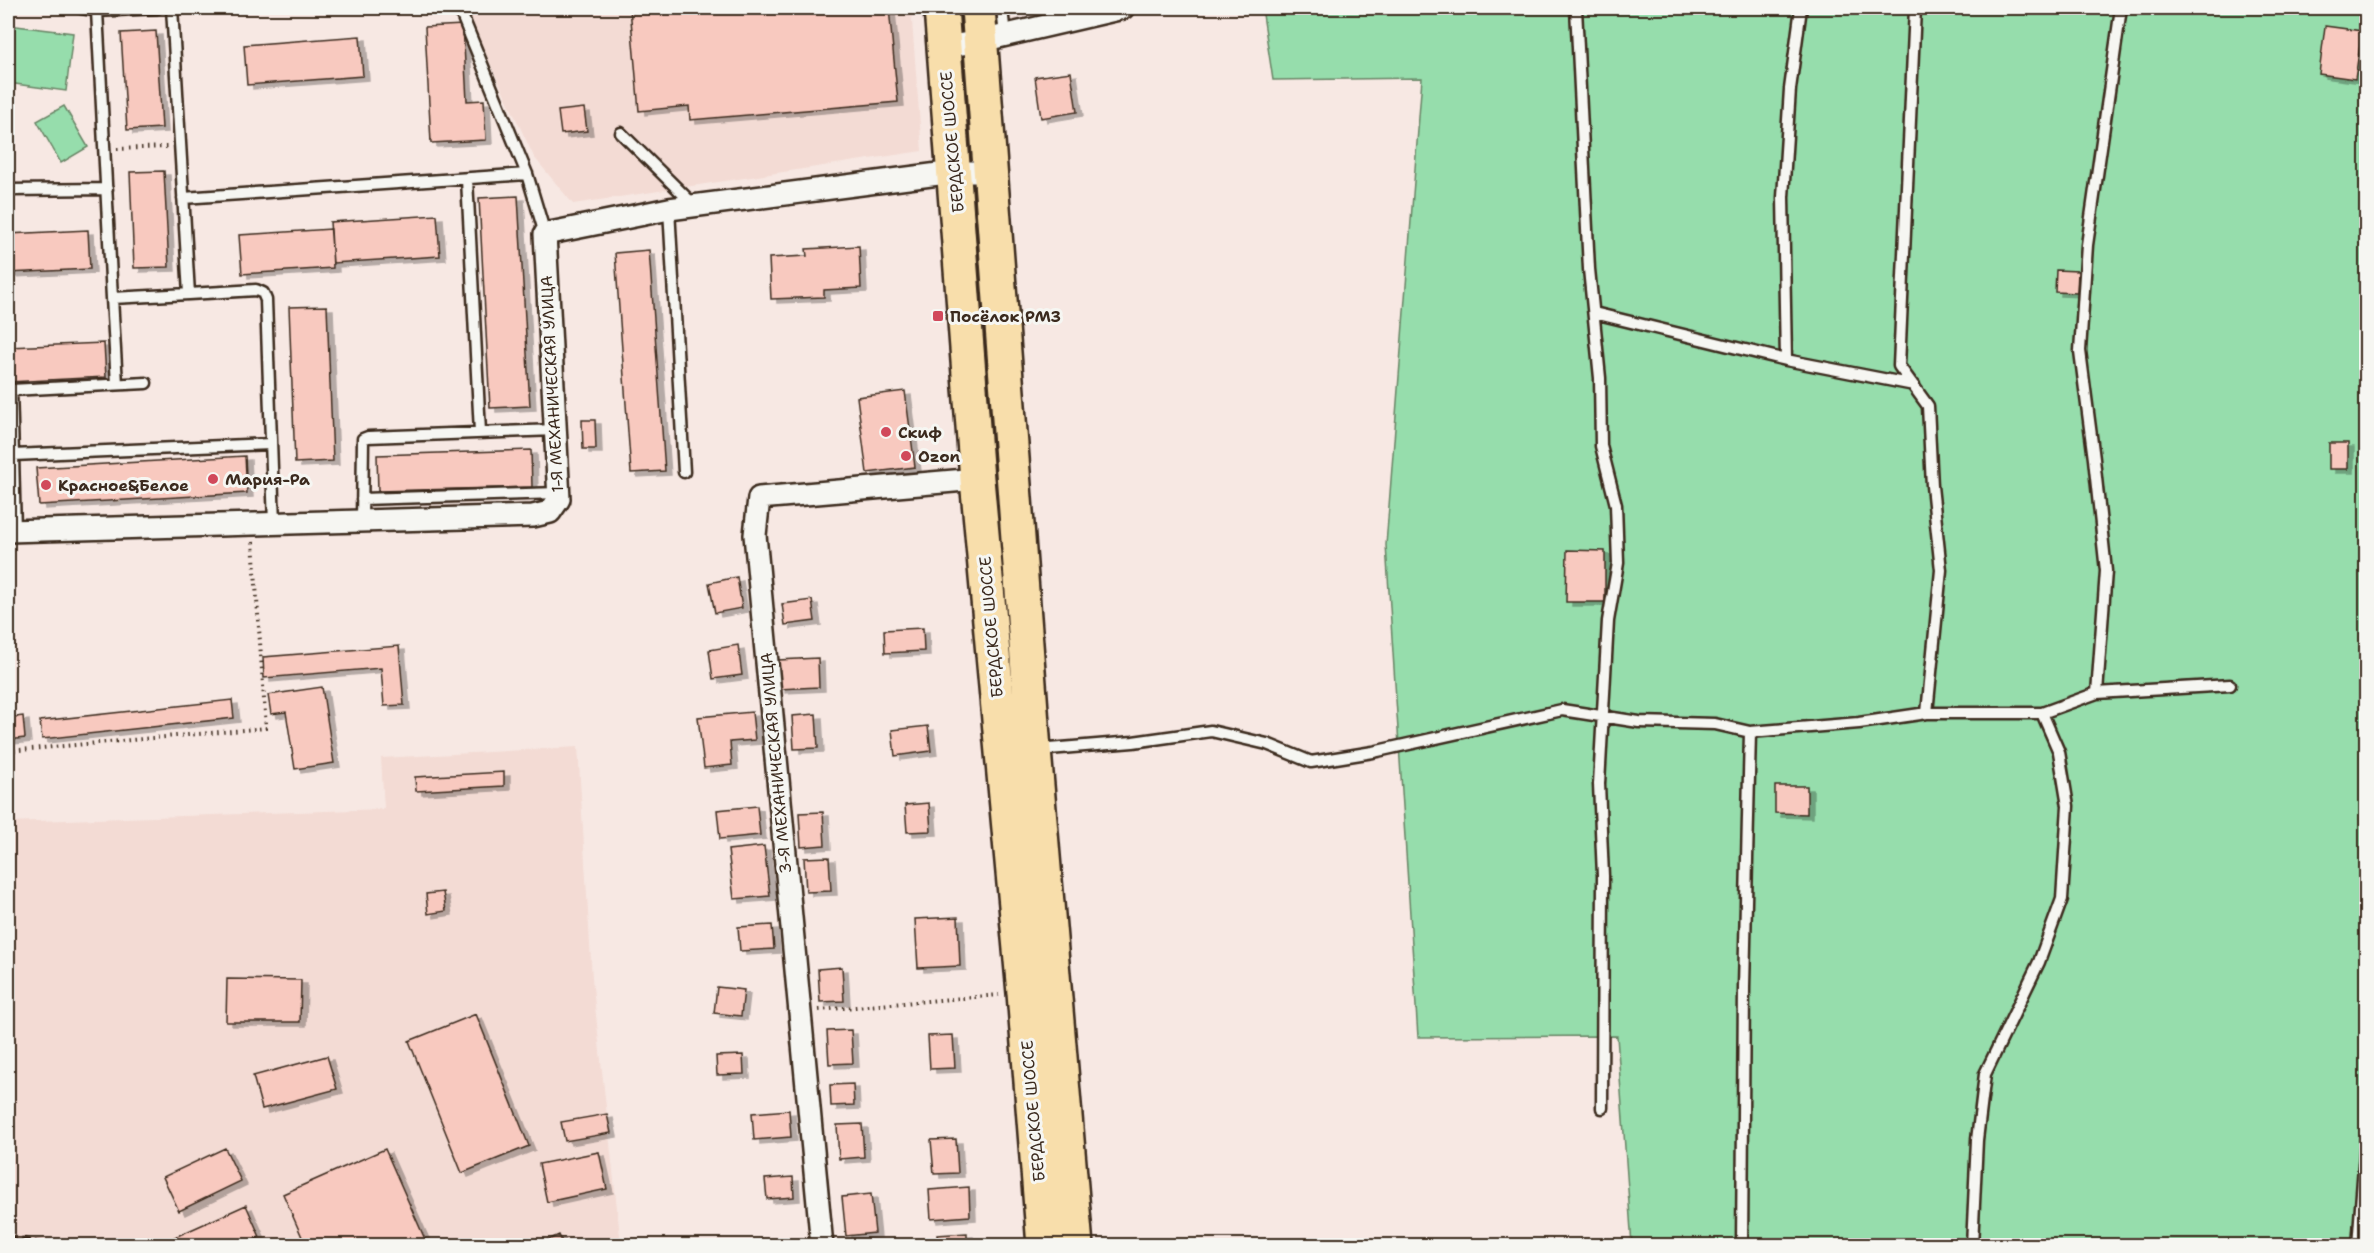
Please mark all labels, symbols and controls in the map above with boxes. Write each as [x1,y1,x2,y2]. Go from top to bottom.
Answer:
street label: БЕРДСКОЕ ШОССЕ [935,70,969,214]
street label: 1-Я МЕХАНИЧЕСКАЯ УЛИЦА [536,275,568,493]
place label: Посёлок РМЗ [950,306,1061,327]
marker: Посёлок РМЗ [931,309,945,323]
place label: Скиф [898,422,942,443]
marker: Скиф [879,425,893,439]
place label: Ozon [918,446,961,467]
marker: Ozon [899,449,913,463]
place label: Мария-Ра [225,469,310,490]
marker: Мария-Ра [206,472,220,486]
place label: Красное&Белое [58,475,189,496]
marker: Красное&Белое [39,478,53,492]
street label: БЕРДСКОЕ ШОССЕ [974,555,1008,699]
street label: 3-Я МЕХАНИЧЕСКАЯ УЛИЦА [756,651,796,875]
street label: БЕРДСКОЕ ШОССЕ [1016,1039,1050,1183]

